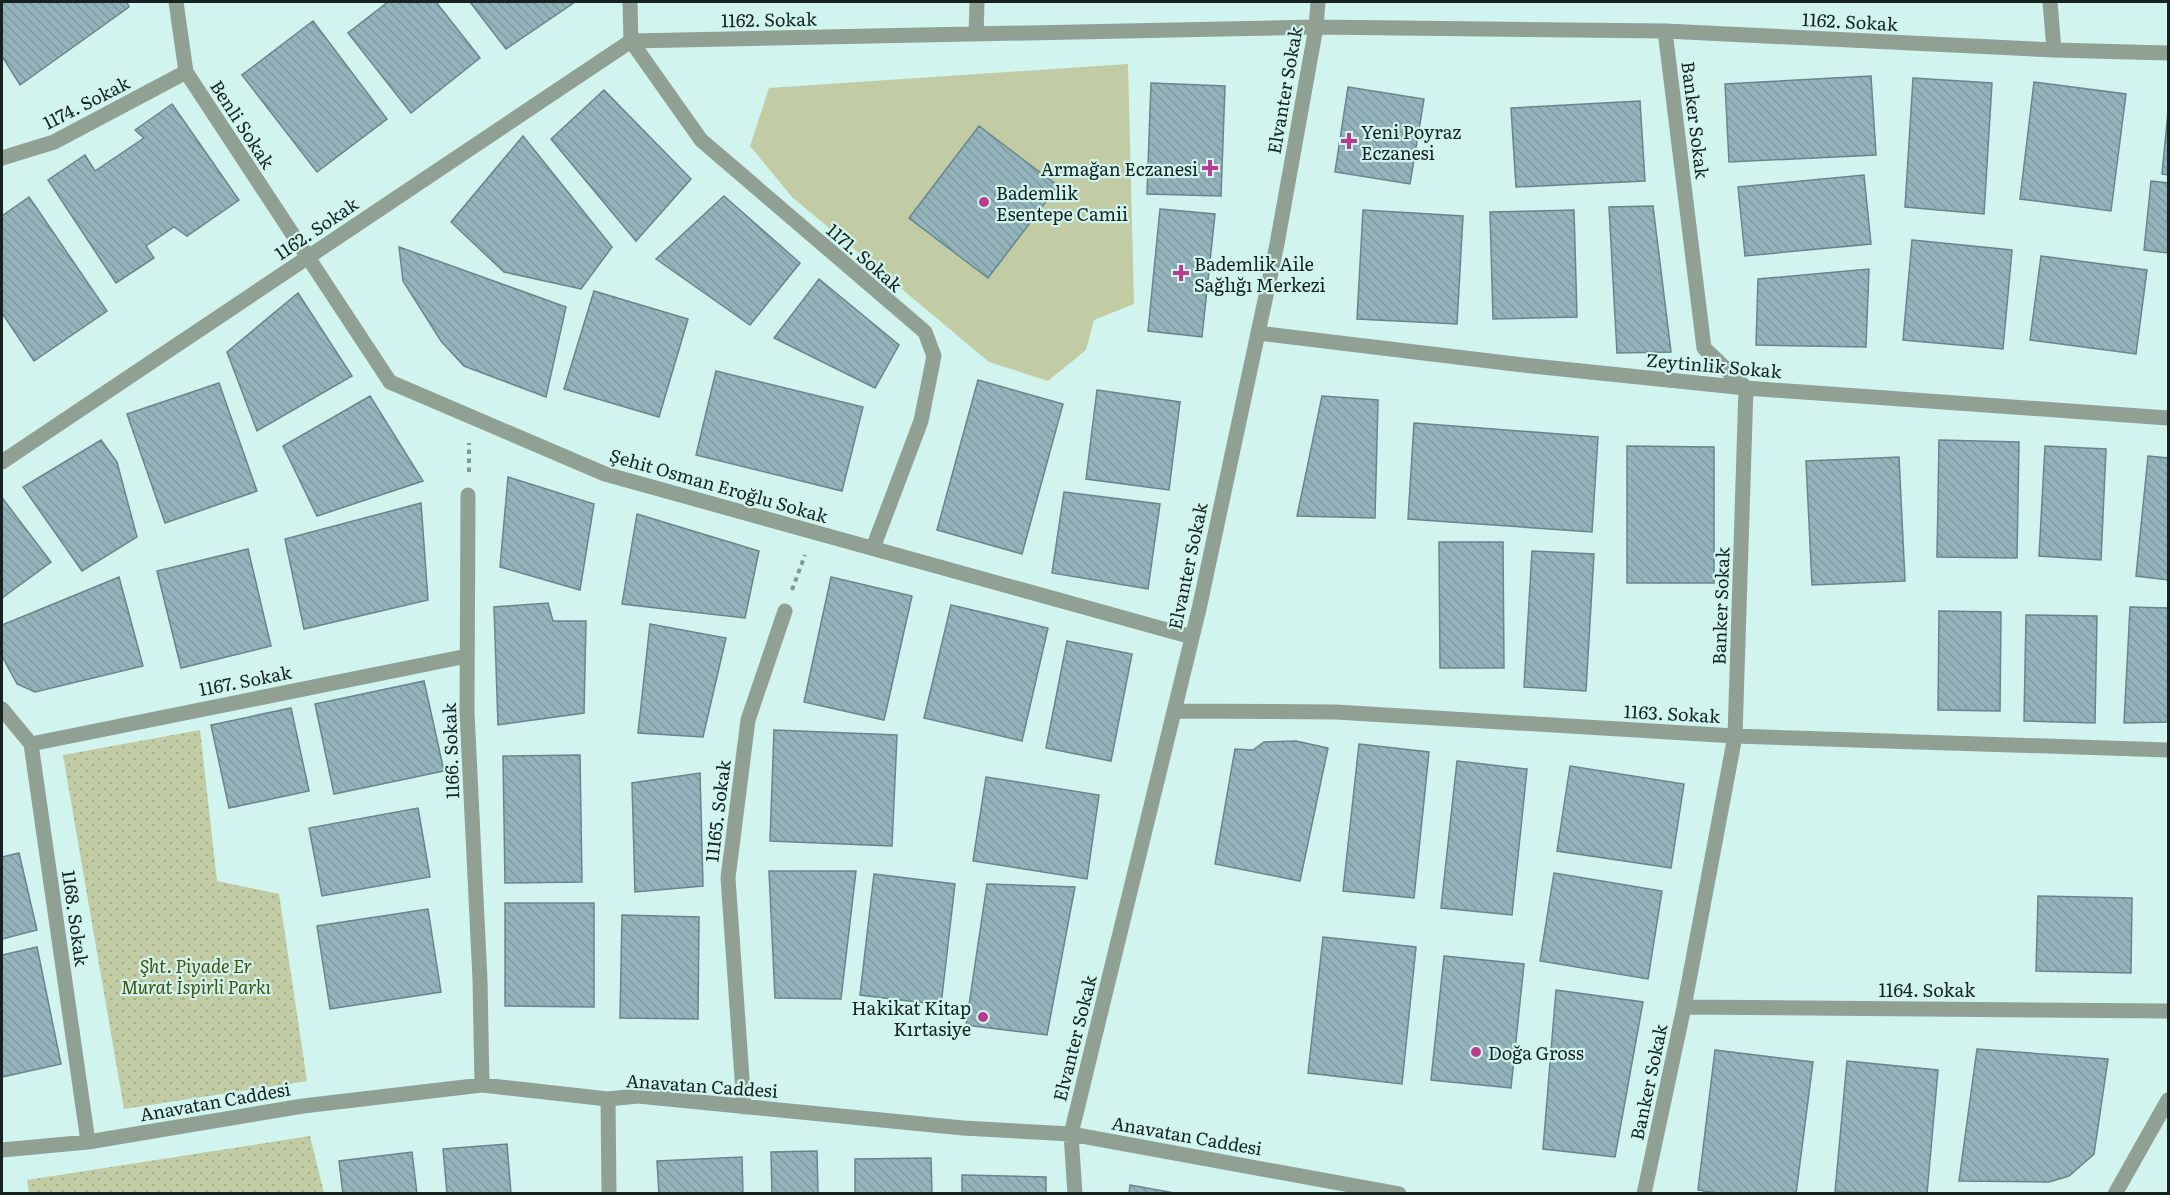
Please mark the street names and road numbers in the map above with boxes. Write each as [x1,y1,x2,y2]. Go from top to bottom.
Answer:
street label: 1162. Sokak [721,5,818,33]
street label: 1162. Sokak [1801,5,1900,37]
street label: Elvanter Sokak [1259,23,1309,156]
street label: Banker Sokak [1675,60,1717,181]
street label: 1174. Sokak [38,68,135,135]
street label: Benli Sokak [204,74,282,175]
street label: 1162. Sokak [269,189,364,266]
street label: 1171. Sokak [821,216,910,298]
street label: Zeytinlik Sokak [1645,346,1784,384]
street label: Şehit Osman Eroğlu Sokak [607,441,832,529]
street label: Elvanter Sokak [1160,499,1214,632]
street label: Banker Sokak [1704,546,1736,665]
street label: 1167. Sokak [196,658,295,702]
street label: 1163. Sokak [1623,697,1722,729]
street label: 1166. Sokak [435,701,465,800]
street label: 11165. Sokak [697,757,737,864]
street label: 1168. Sokak [56,868,96,969]
street label: Elvanter Sokak [1045,971,1103,1104]
street label: 1164. Sokak [1879,976,1976,1003]
street label: Banker Sokak [1623,1020,1674,1143]
street label: Anavatan Caddesi [625,1066,779,1104]
street label: Anavatan Caddesi [138,1074,292,1128]
street label: Anavatan Caddesi [1110,1108,1264,1162]

